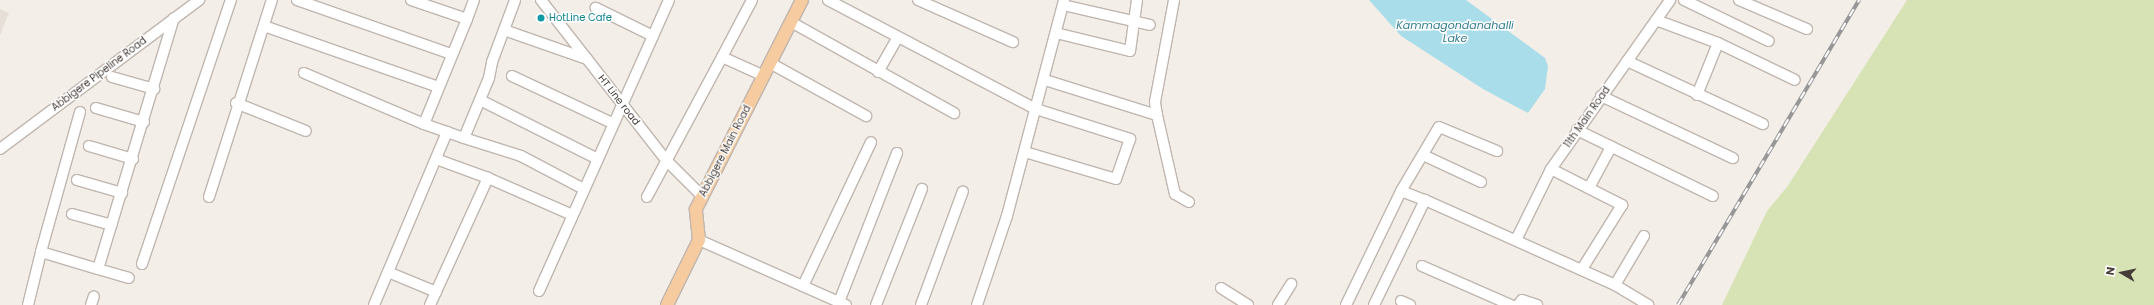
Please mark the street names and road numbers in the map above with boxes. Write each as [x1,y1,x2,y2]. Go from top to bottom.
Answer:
street label: Abbigere Pipeline Road [49,34,149,114]
street label: HT Line road [596,72,642,128]
street label: 11th Main Road [1561,84,1613,150]
street label: Abbigere Main Road [697,103,753,199]

